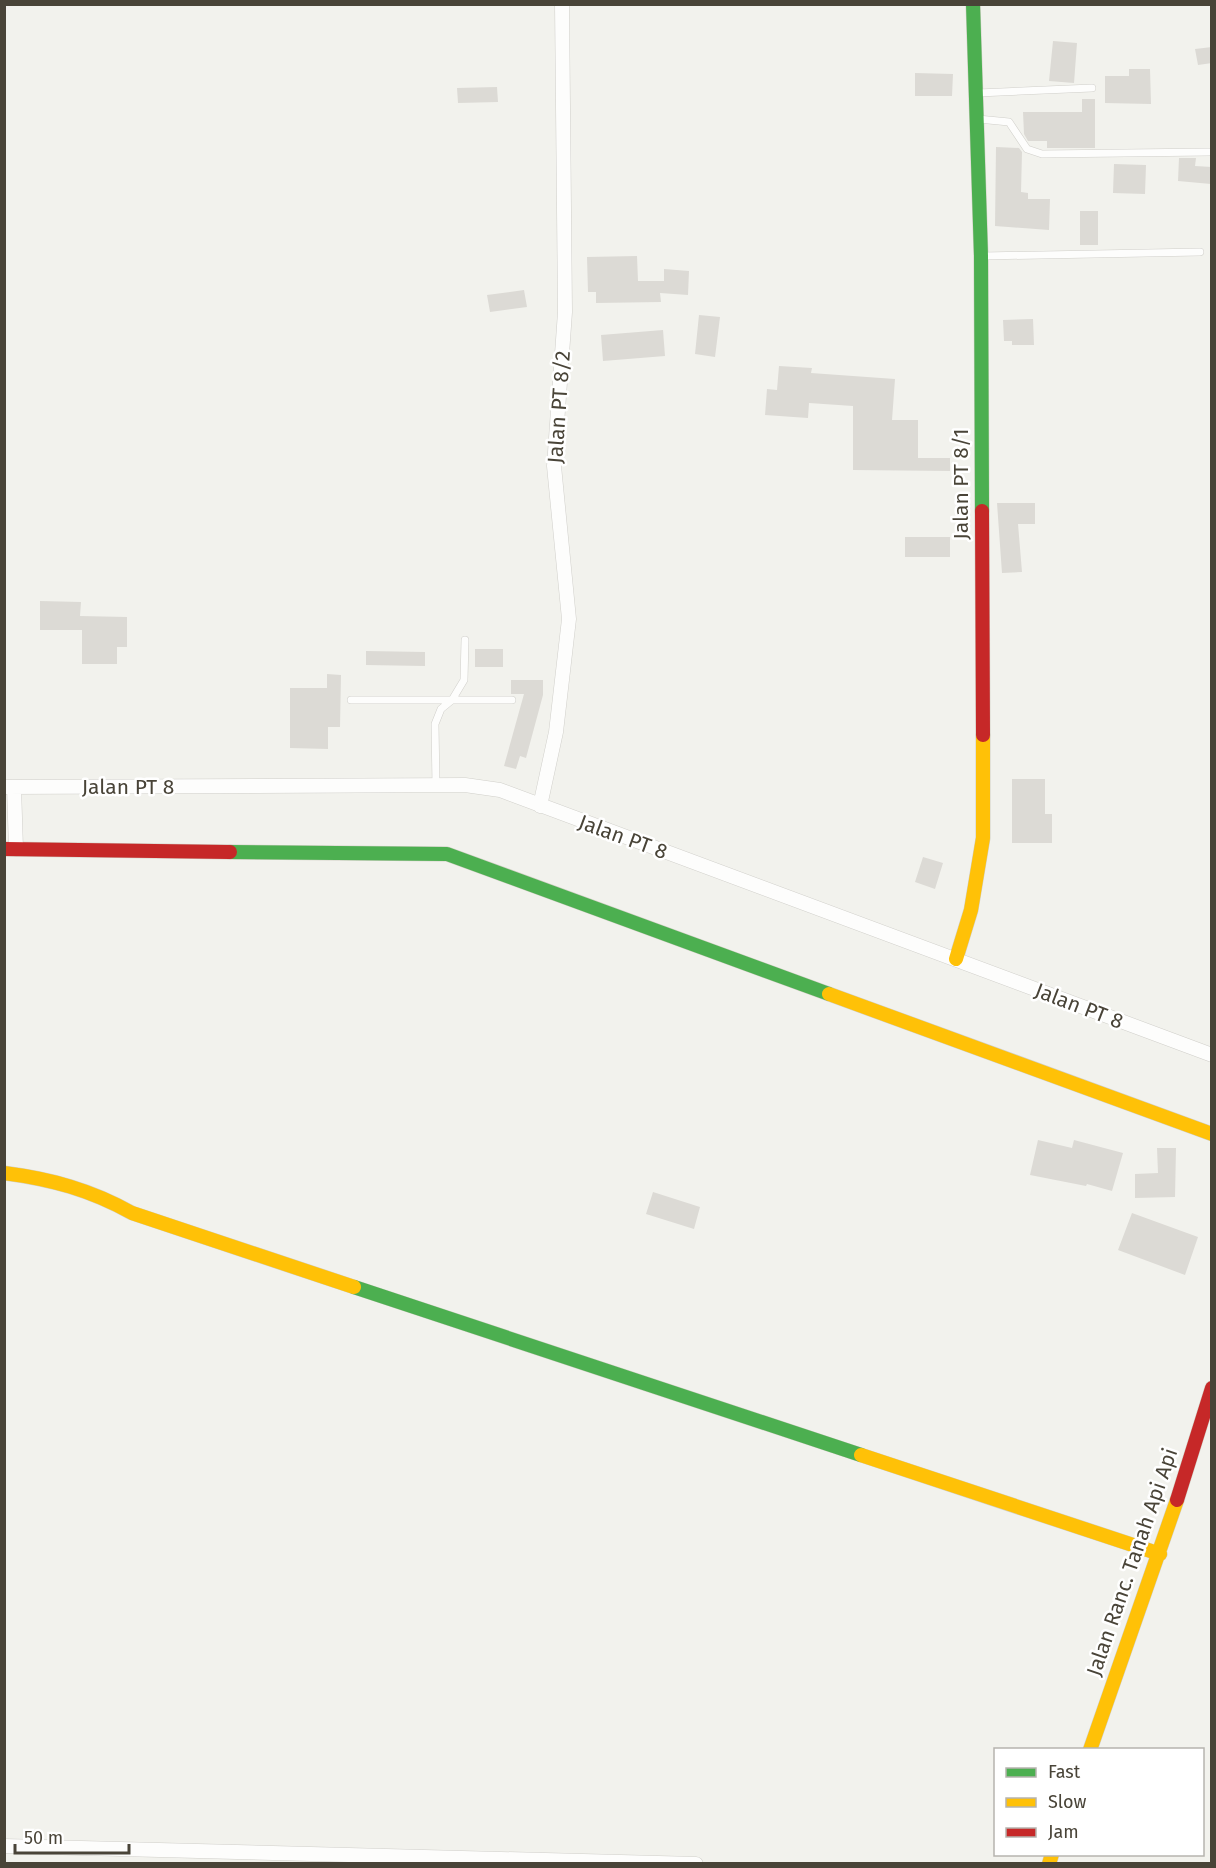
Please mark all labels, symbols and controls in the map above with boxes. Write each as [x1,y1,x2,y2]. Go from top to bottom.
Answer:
street label: Jalan PT 8/2 [542,350,576,464]
street label: Jalan PT 8/1 [948,428,974,540]
street label: Jalan PT 8 [82,774,174,800]
street label: Jalan PT 8 [575,809,671,865]
street label: Jalan PT 8 [1031,977,1127,1035]
street label: Jalan Ranc. Tanah Api Api [1081,1445,1183,1679]
legend [994,1748,1204,1856]
text: Fast [1048,1761,1081,1783]
text: Slow [1048,1791,1087,1813]
scale bar [15,1817,129,1855]
text: Jam [1048,1821,1079,1843]
text: 50 m [24,1827,63,1849]

